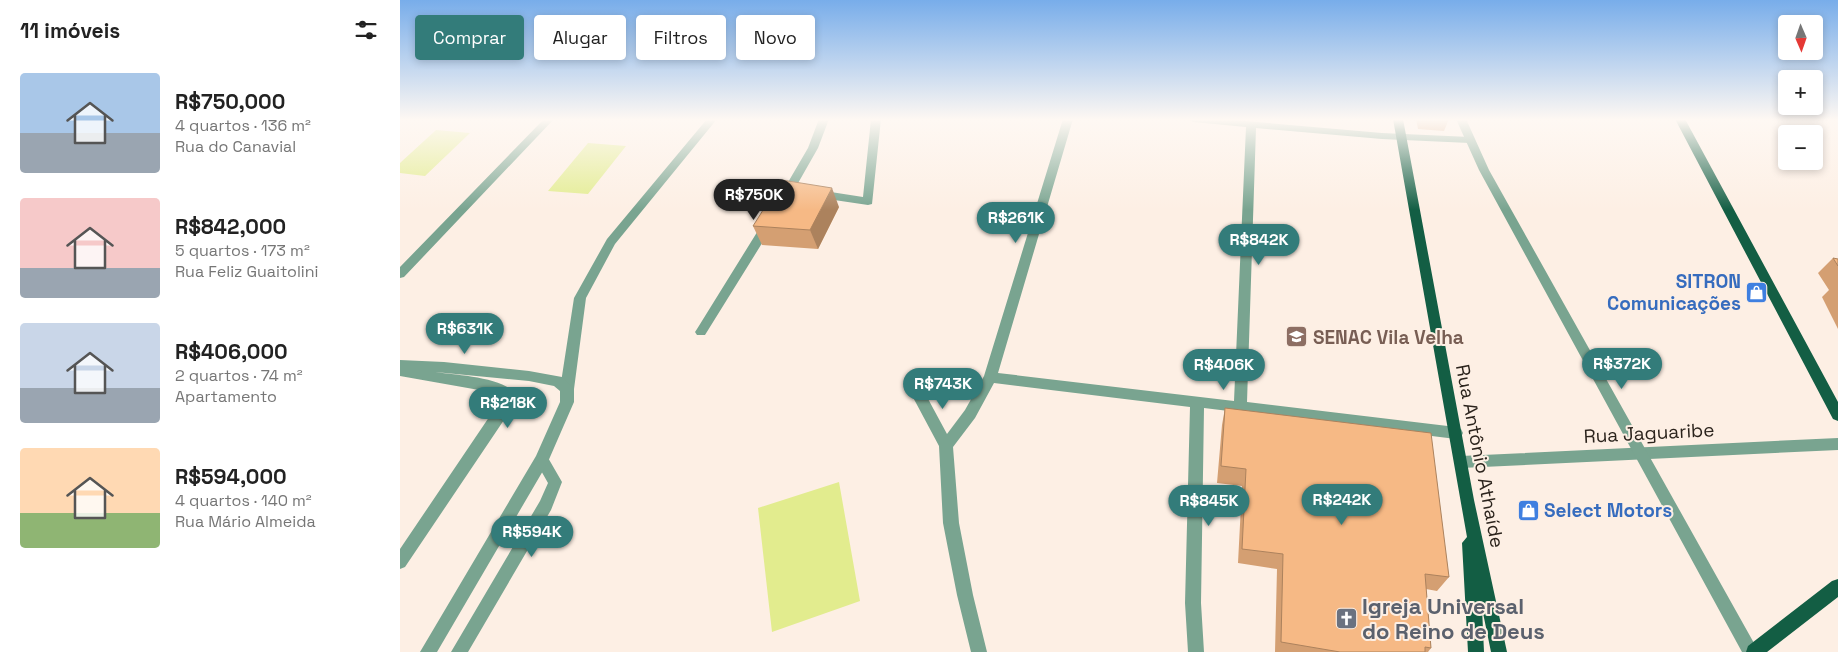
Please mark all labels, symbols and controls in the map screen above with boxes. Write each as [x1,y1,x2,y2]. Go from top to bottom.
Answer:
chip: Comprar [415,15,524,60]
chip: Alugar [534,15,626,60]
chip: Filtros [636,15,726,60]
chip: Novo [736,15,815,60]
north arrow [1778,15,1822,60]
map controls [1778,15,1823,170]
icon: filters [352,16,380,44]
text: 11 imóveis [20,17,120,44]
button: + [1778,70,1823,115]
text: R$750,000 [175,88,285,115]
icon: home [60,93,120,153]
text: 4 quartos · 136 m² [175,115,311,136]
button: − [1778,125,1823,170]
text: Rua do Canavial [175,136,296,157]
pin: R$750K [713,178,795,221]
text: R$750K [725,184,783,205]
pin: R$261K [975,202,1057,244]
text: R$261K [988,207,1044,228]
text: R$842,000 [175,213,286,240]
icon: home [60,218,120,278]
pin: R$842K [1218,224,1300,266]
text: R$842K [1229,229,1289,250]
text: 5 quartos · 173 m² [175,240,310,261]
text: Rua Feliz Guaitolini [175,261,319,282]
place label: SITRON Comunicações [1607,269,1741,316]
shop icon: SITRON Comunicações [1745,280,1769,304]
pin: R$631K [424,312,506,355]
text: R$631K [437,318,493,339]
school or university icon: SENAC Vila Velha [1285,325,1309,349]
place label: SENAC Vila Velha [1313,325,1464,350]
text: R$406,000 [175,338,288,365]
icon: home [60,343,120,403]
pin: R$406K [1183,348,1265,391]
pin: R$372K [1581,348,1663,390]
text: R$372K [1593,353,1651,374]
text: R$406K [1194,354,1254,375]
street label: Rua Antônio Athaíde [1450,362,1510,550]
text: 2 quartos · 74 m² [175,365,303,386]
pin: R$743K [902,368,984,410]
text: R$743K [914,373,972,394]
text: Apartamento [175,386,277,407]
pin: R$218K [467,386,549,429]
text: R$218K [480,392,536,413]
street label: Rua Jaguaribe [1583,417,1715,449]
text: R$594,000 [175,463,287,490]
icon: home [60,468,120,528]
pin: R$845K [1168,484,1250,527]
pin: R$242K [1301,484,1383,526]
text: R$242K [1313,489,1371,510]
text: 4 quartos · 140 m² [175,490,312,511]
text: R$845K [1179,490,1239,511]
shop icon: Select Motors [1516,498,1540,522]
place label: Select Motors [1544,498,1672,523]
text: Rua Mário Almeida [175,511,316,532]
pin: R$594K [491,516,573,558]
text: R$594K [502,521,562,542]
place label: Igreja Universal do Reino de Deus [1362,592,1545,645]
church icon: Igreja Universal do Reino de Deus [1334,607,1358,631]

